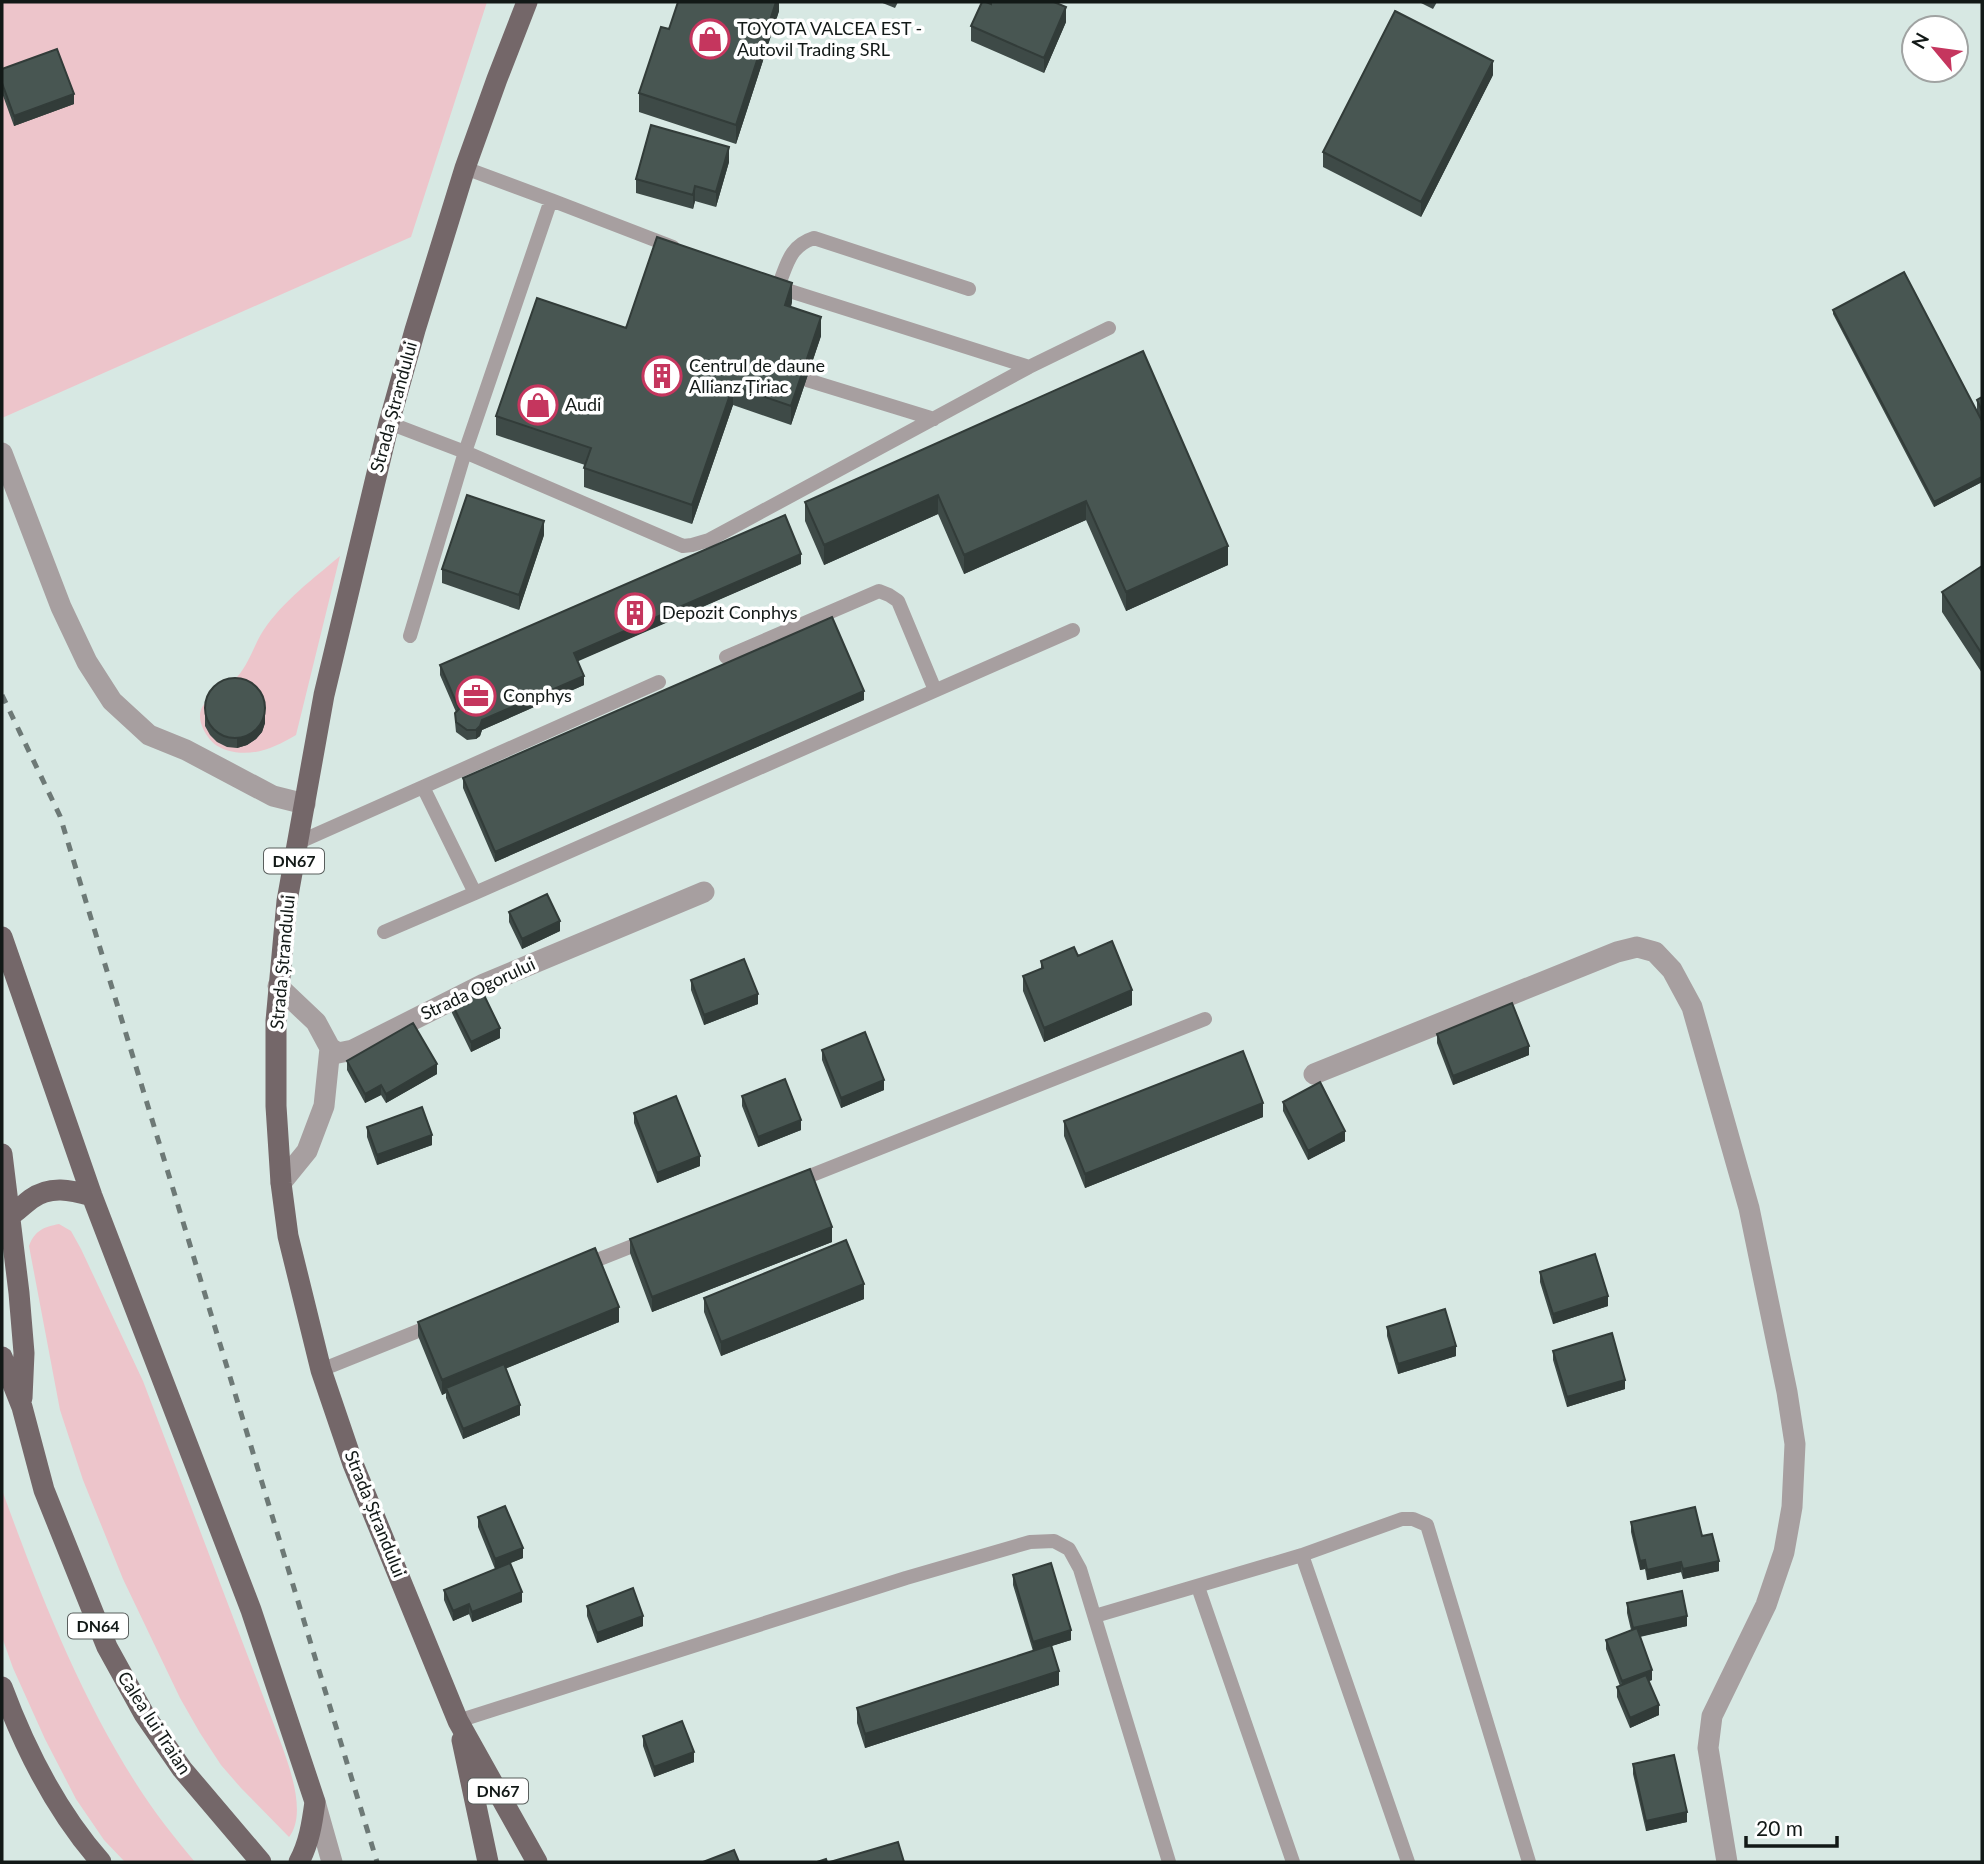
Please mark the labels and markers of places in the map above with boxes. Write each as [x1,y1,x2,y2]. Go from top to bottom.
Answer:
place label: TOYOTA VALCEA EST - Autovil Trading SRL [737,17,922,60]
shop icon: TOYOTA VALCEA EST - Autovil Trading SRL [689,18,731,60]
place label: Centrul de daune Allianz Țiriac [689,354,825,397]
building icon: Centrul de daune Allianz Țiriac [641,355,683,397]
shop icon: Audi [517,384,559,426]
place label: Audi [565,393,601,415]
building icon: Depozit Conphys [614,592,656,634]
place label: Depozit Conphys [662,601,798,623]
office icon: Conphys [455,675,497,717]
place label: Conphys [503,684,572,706]

